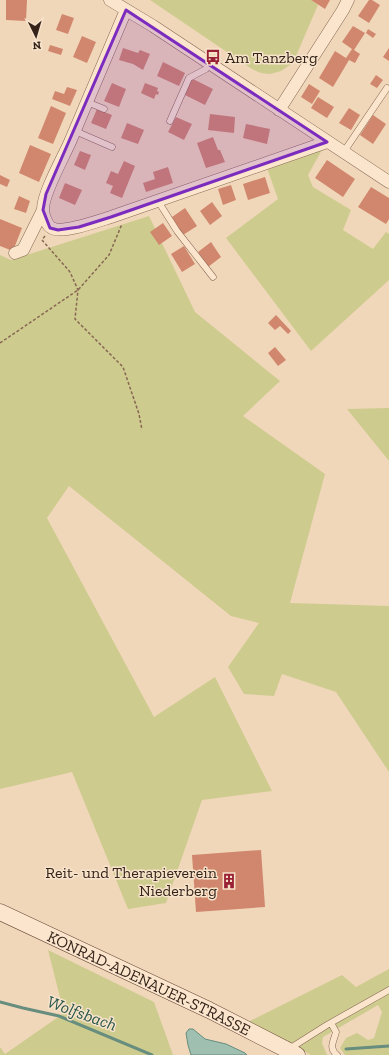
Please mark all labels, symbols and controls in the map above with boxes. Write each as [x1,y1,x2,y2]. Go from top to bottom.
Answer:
north arrow [16,16,56,56]
text: N [31,39,42,52]
bus stop icon: Am Tanzberg [204,48,222,66]
place label: Am Tanzberg [225,48,318,67]
place label: Reit- und Therapieverein Niederberg [45,863,218,900]
building icon: Reit- und Therapieverein Niederberg [220,872,238,890]
street label: KONRAD-ADENAUER-STRASSE [44,927,254,1040]
water label: Wolfsbach [45,991,120,1035]

